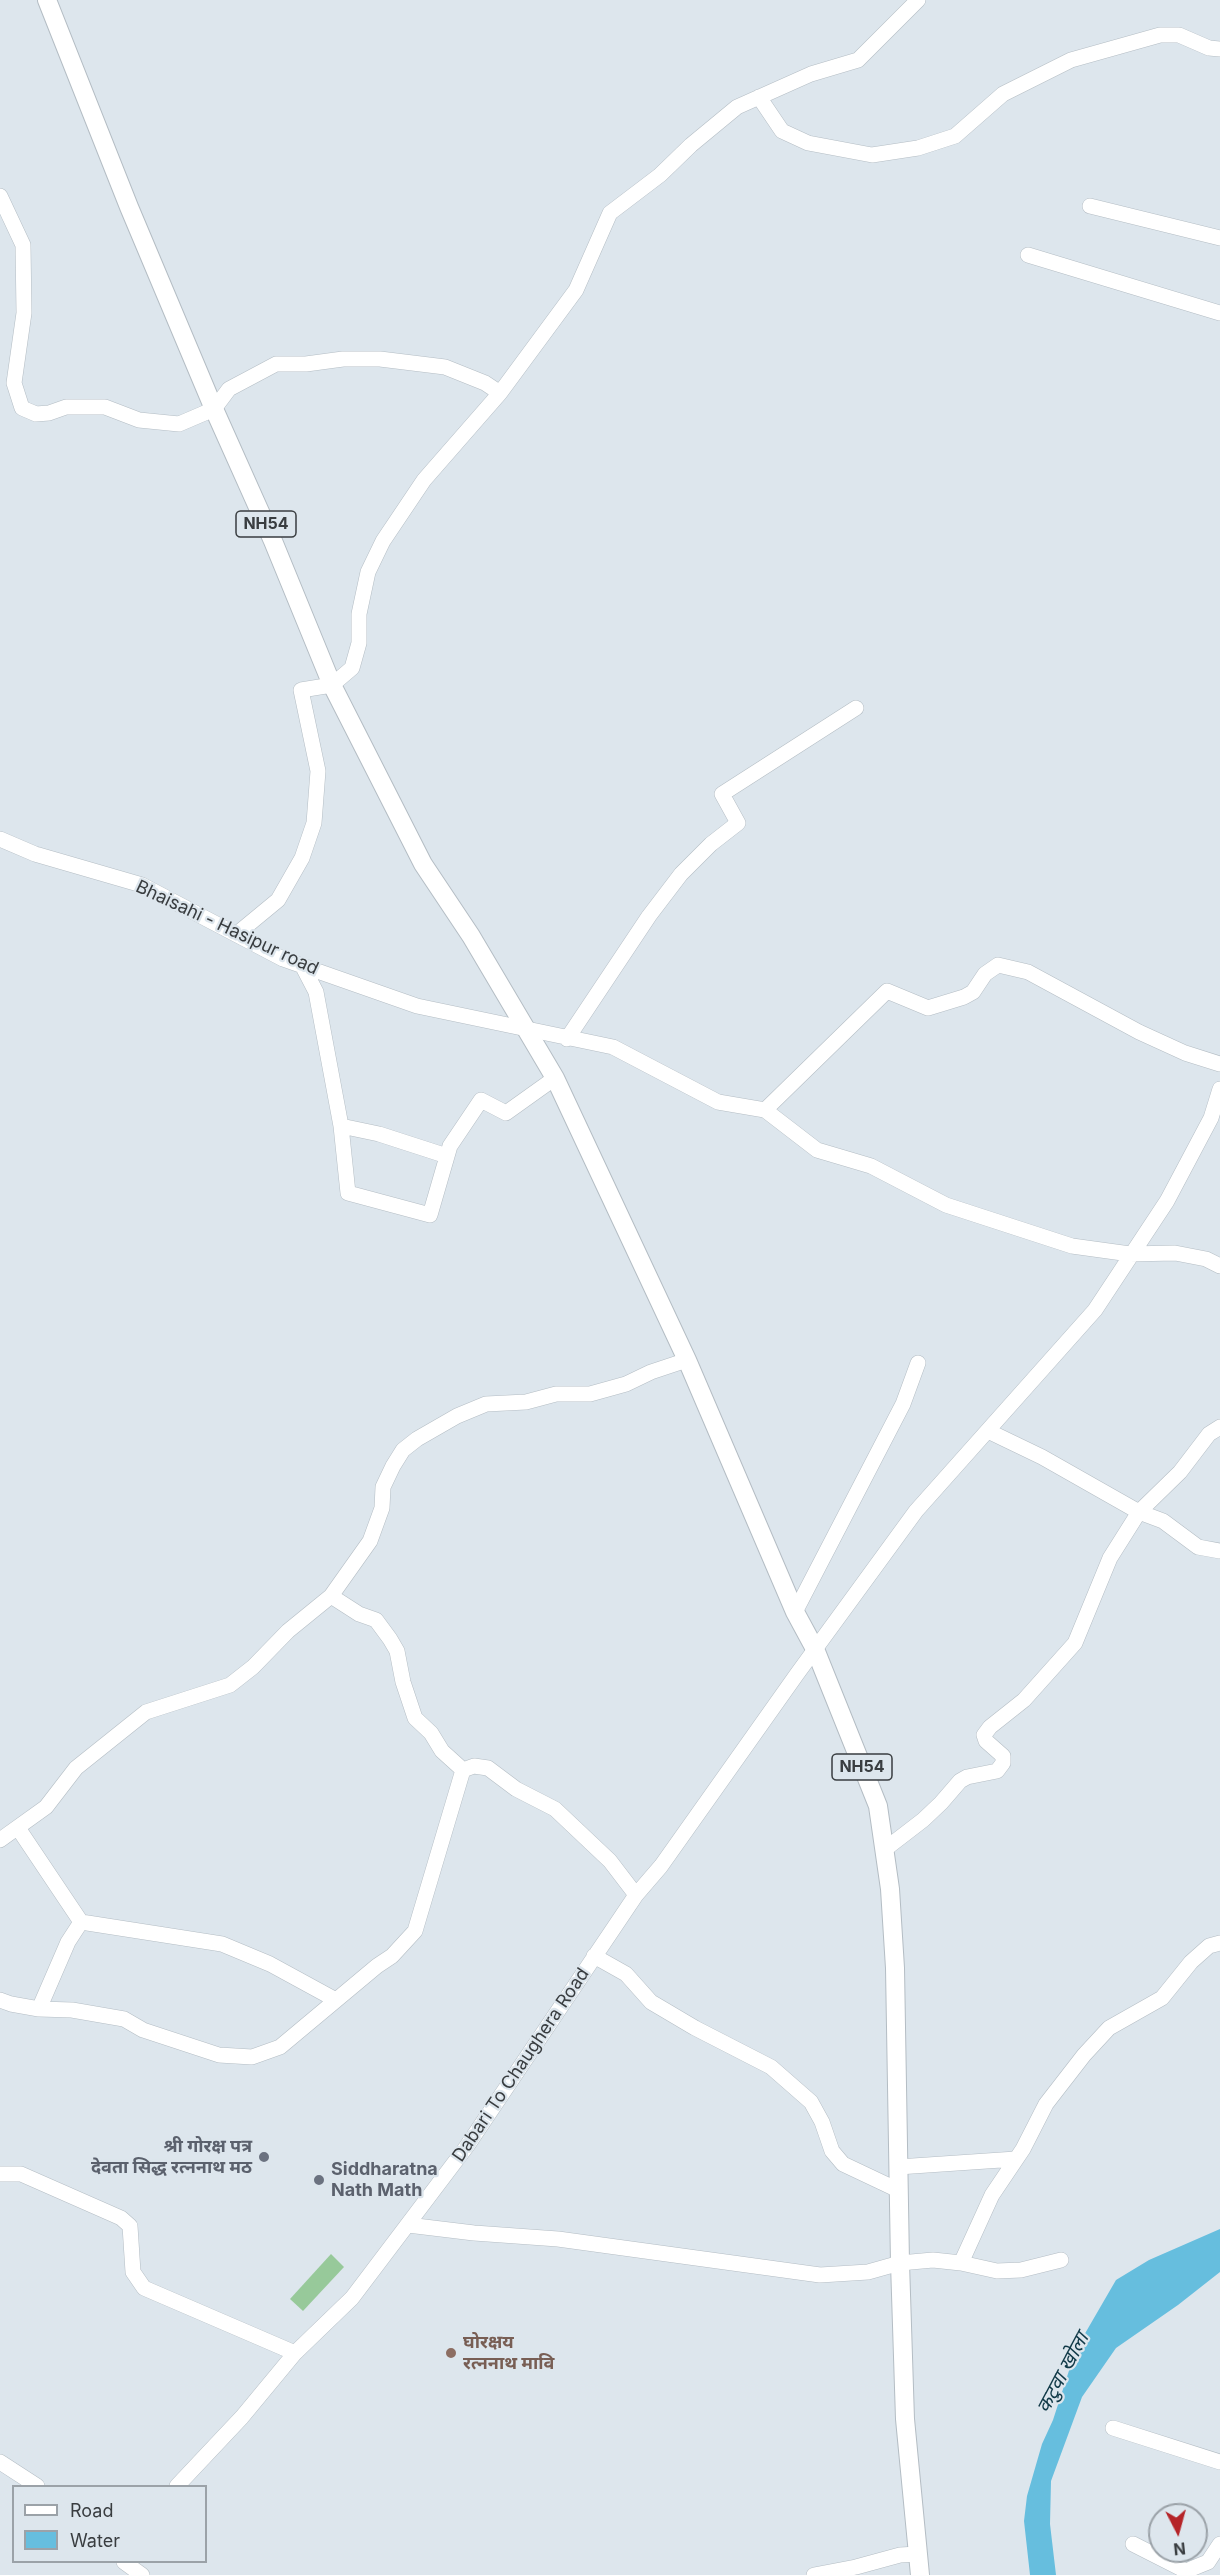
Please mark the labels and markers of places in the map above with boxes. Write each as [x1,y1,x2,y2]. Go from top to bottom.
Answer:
place label: श्री गोरक्ष पत्र देवता सिद्ध रत्ननाथ मठ [91,2136,252,2178]
marker: श्री गोरक्ष पत्र देवता सिद्ध रत्ननाथ मठ [257,2150,271,2164]
place label: Siddharatna Nath Math [331,2159,438,2202]
marker: Siddharatna Nath Math [312,2173,326,2187]
place label: घोरक्षय रत्ननाथ मावि [463,2332,554,2374]
marker: घोरक्षय रत्ननाथ मावि [444,2346,458,2360]

